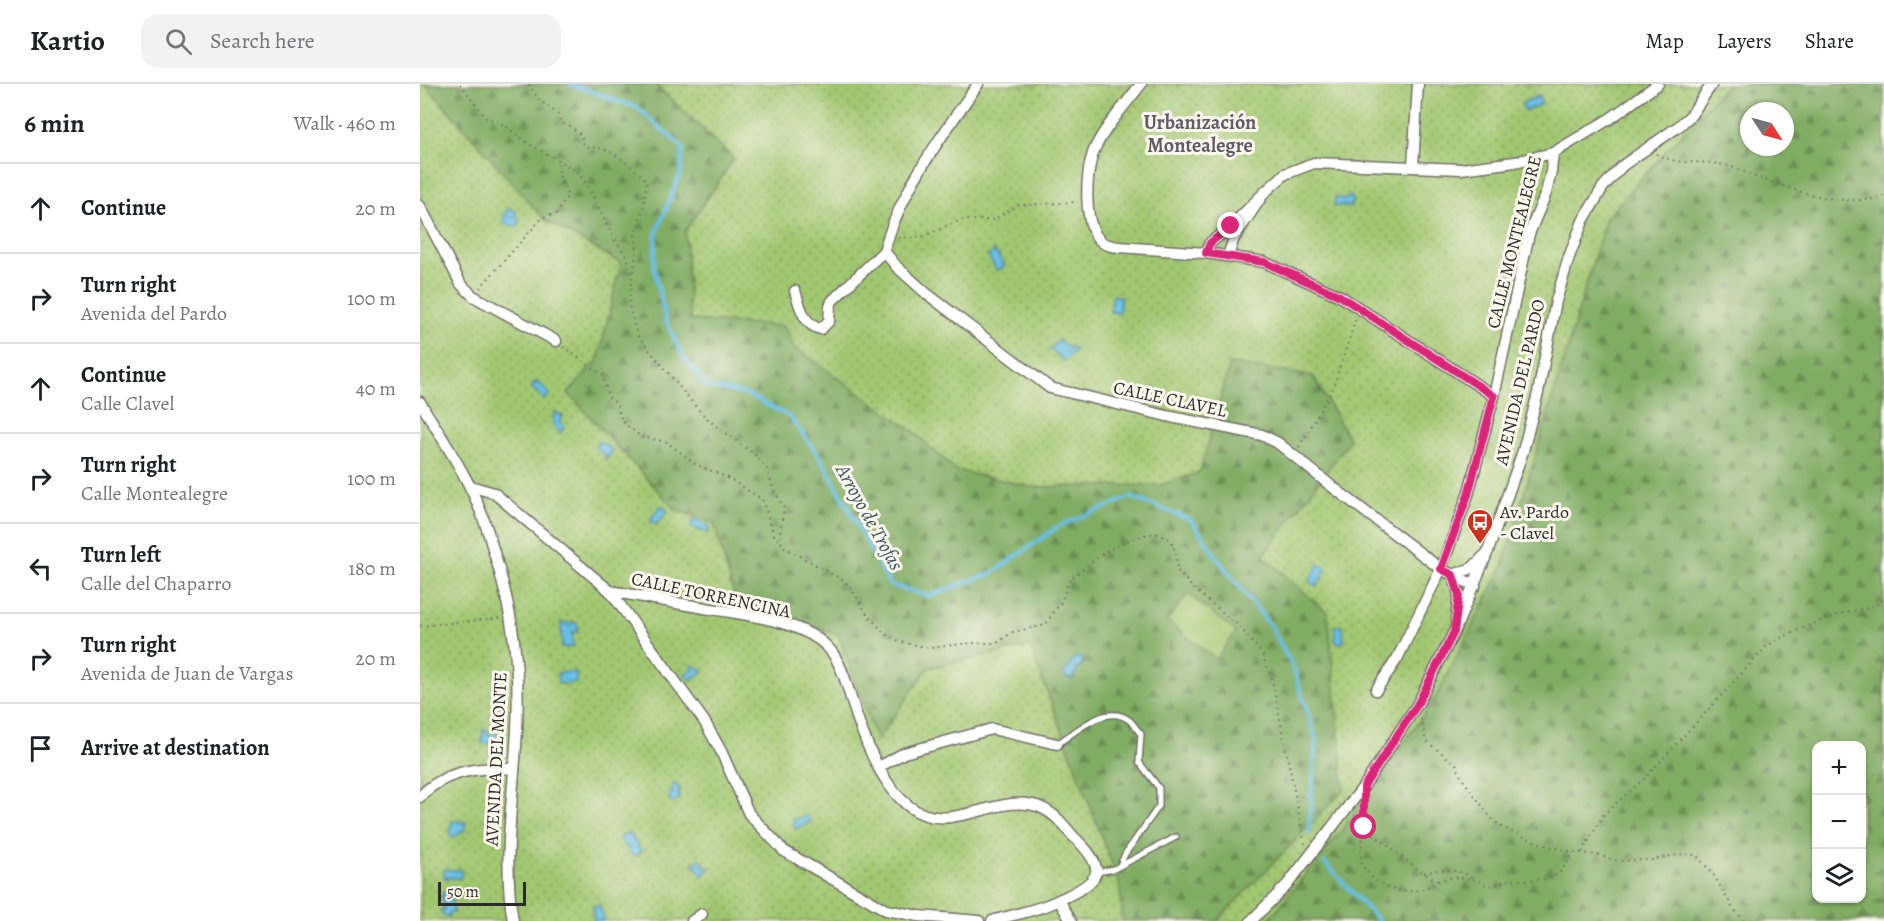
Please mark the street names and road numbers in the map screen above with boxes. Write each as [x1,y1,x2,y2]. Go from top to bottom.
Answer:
street label: CALLE MONTEALEGRE [1481,153,1547,331]
street label: AVENIDA DEL PARDO [1489,297,1551,468]
street label: CALLE CLAVEL [1111,375,1230,423]
street label: CALLE TORRENCINA [629,566,793,624]
street label: AVENIDA DEL MONTE [479,672,513,847]

